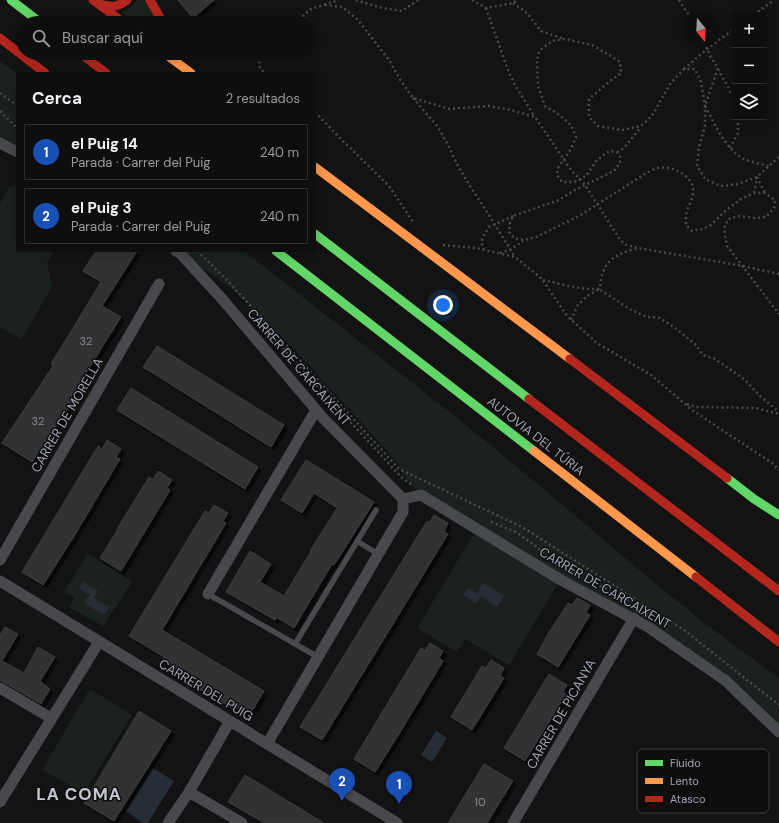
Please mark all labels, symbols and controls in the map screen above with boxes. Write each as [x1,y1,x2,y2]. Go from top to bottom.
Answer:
north arrow [683,12,719,48]
map controls [731,12,767,120]
button: + [731,12,767,48]
search box [16,16,316,60]
icon: search [30,27,52,49]
text: Buscar aquí [62,28,143,48]
button: − [731,48,767,84]
button: layers [731,84,767,120]
text: Cerca [32,87,82,109]
text: 2 resultados [226,90,300,107]
text: el Puig 14 [71,134,138,154]
text: 1 [44,144,48,161]
text: 240 m [260,144,299,161]
text: Parada · Carrer del Puig [71,154,211,171]
text: el Puig 3 [71,198,132,218]
text: 2 [42,208,50,225]
text: 240 m [260,208,299,225]
text: Parada · Carrer del Puig [71,218,211,235]
your location [433,295,453,315]
street label: CARRER DE CARCAIXENT [244,305,354,429]
house number: 32 [80,334,92,348]
street label: CARRER DE MORELLA [27,354,107,475]
street label: AUTOVIA DEL TÚRIA [484,392,589,480]
house number: 32 [32,414,44,428]
street label: CARRER DE CARCAIXENT [536,543,674,633]
street label: CARRER DEL PUIG [156,655,256,725]
street label: CARRER DE PICANYA [523,656,600,772]
legend [637,749,769,813]
text: Fluido [670,756,701,770]
pin: 2 [329,768,355,801]
pin: 1 [386,771,412,804]
text: Lento [670,774,699,788]
district label: LA COMA [36,783,122,805]
text: Atasco [670,792,705,806]
house number: 10 [475,795,485,809]

